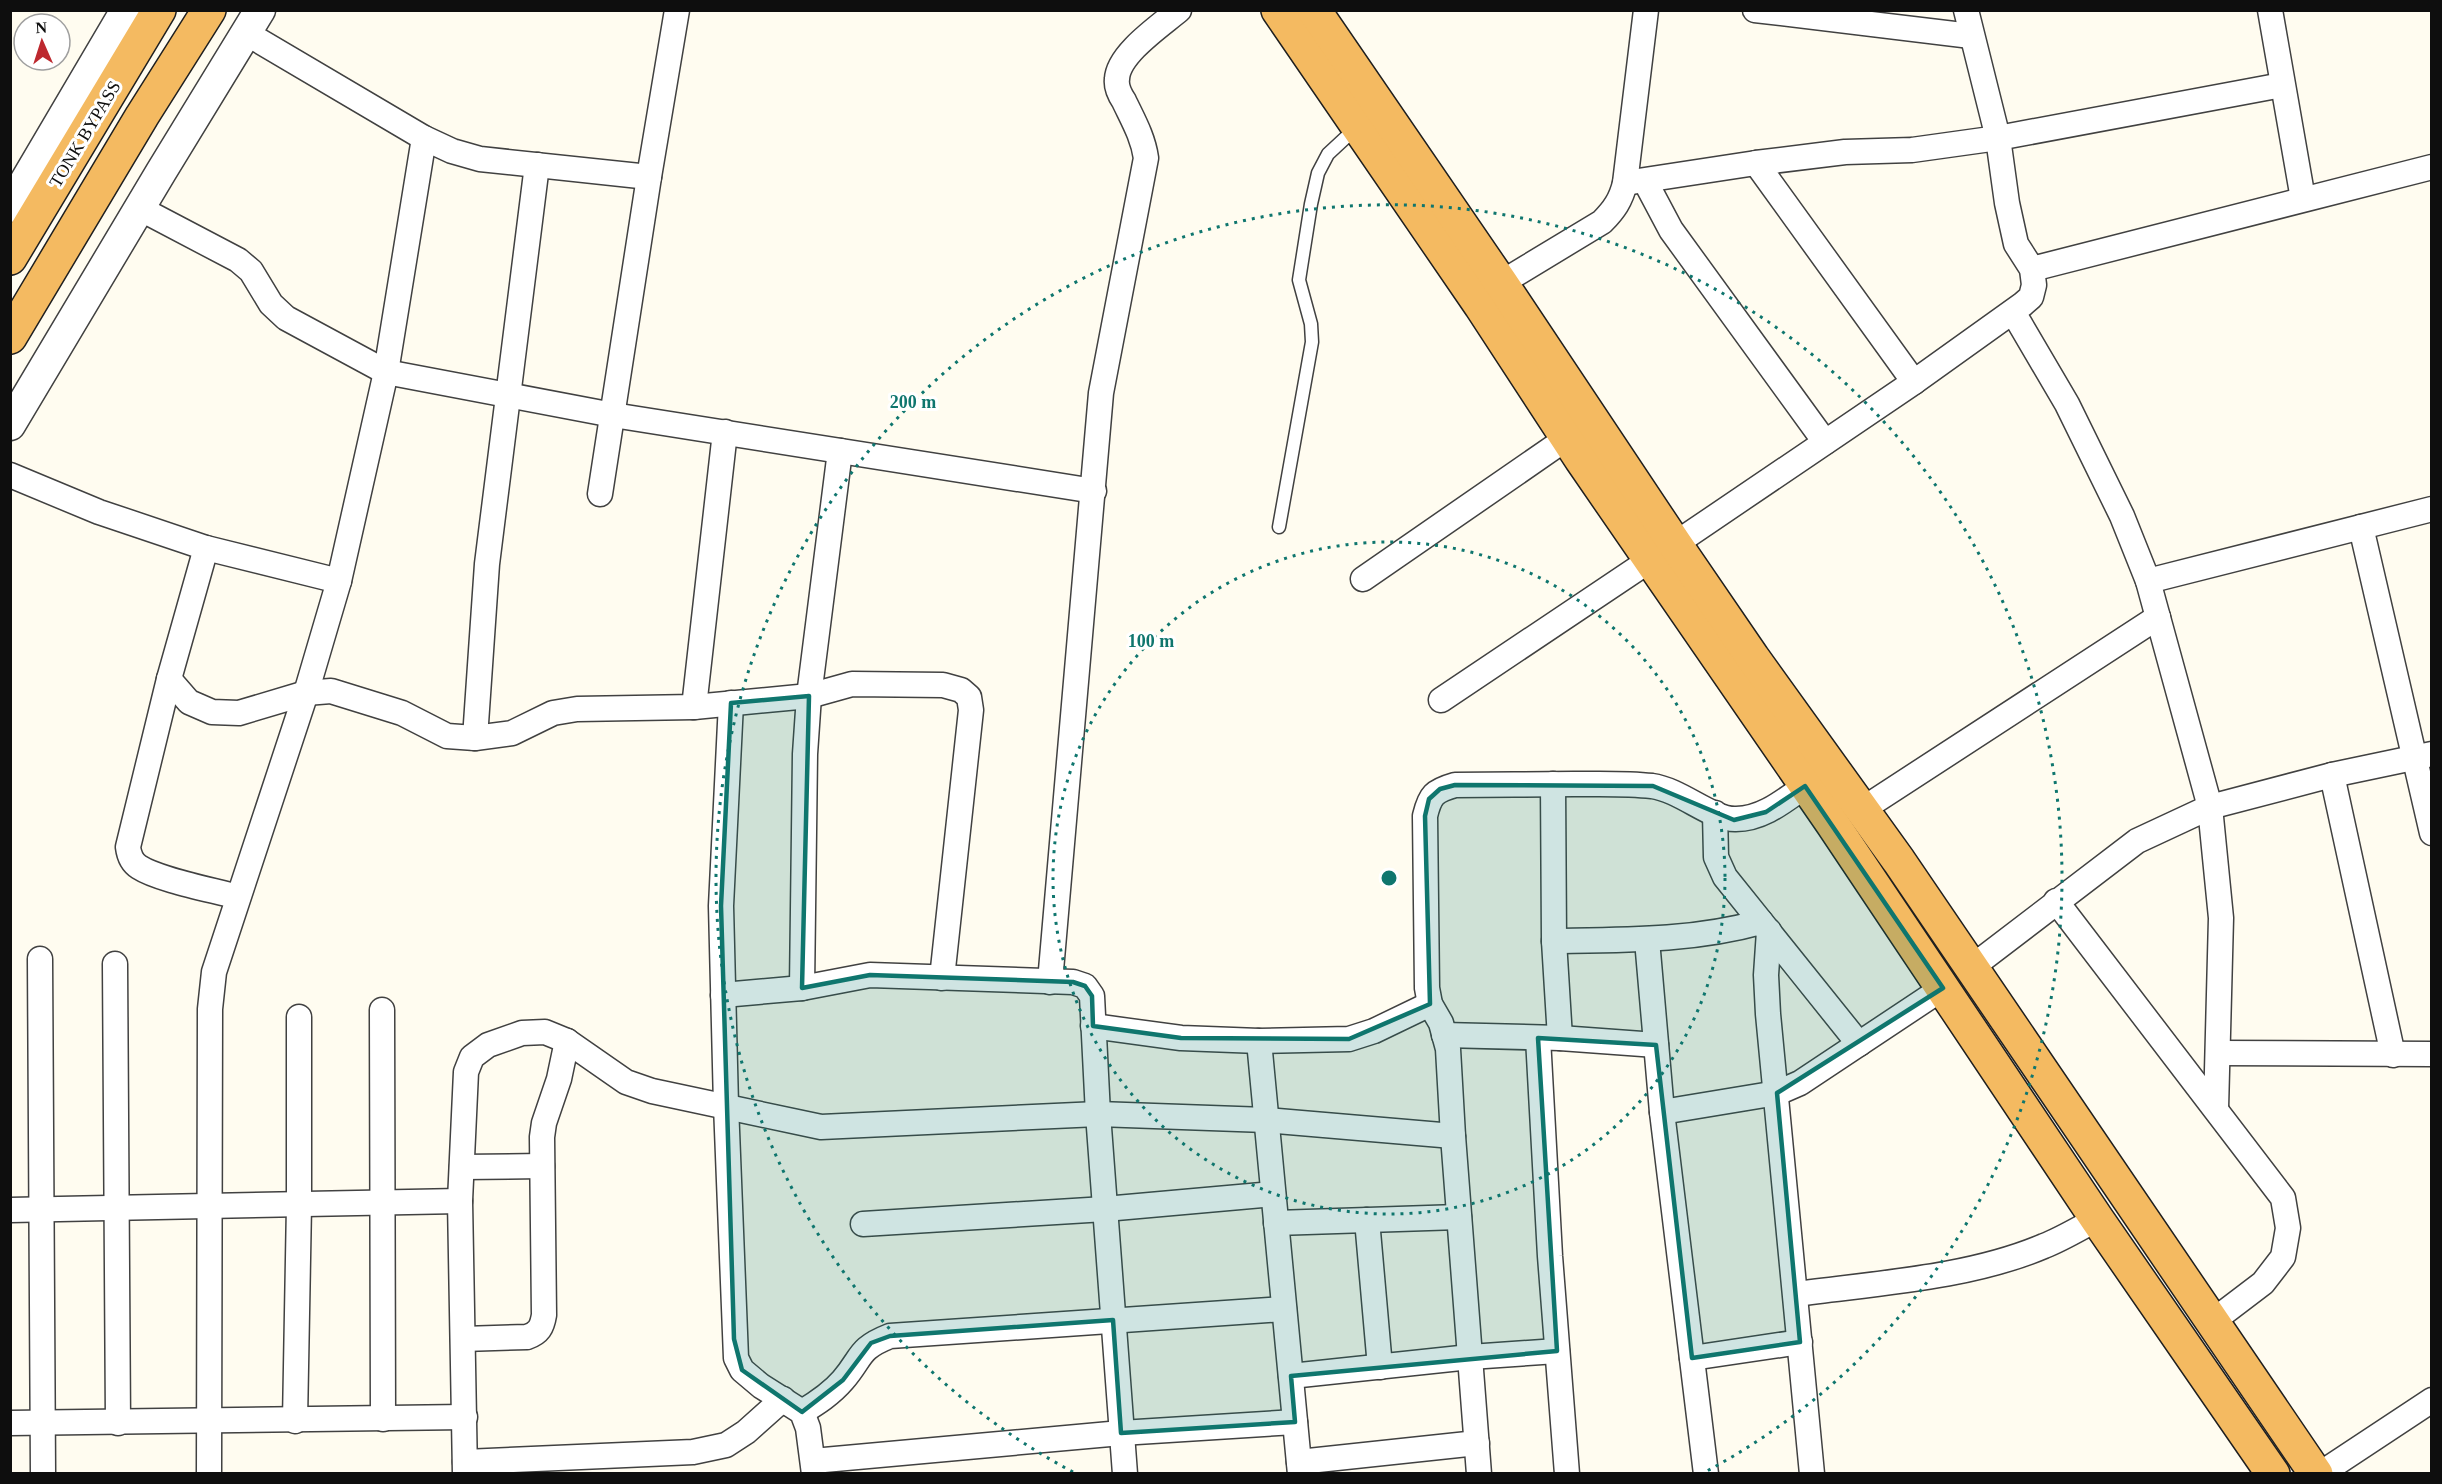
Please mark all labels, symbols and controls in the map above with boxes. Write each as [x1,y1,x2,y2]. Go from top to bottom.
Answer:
north arrow [12,12,72,72]
text: N [35,19,48,36]
street label: TONK BYPASS [45,77,125,191]
text: 200 m [890,392,936,412]
text: 100 m [1128,631,1174,651]
centre of rings [1379,868,1399,888]

